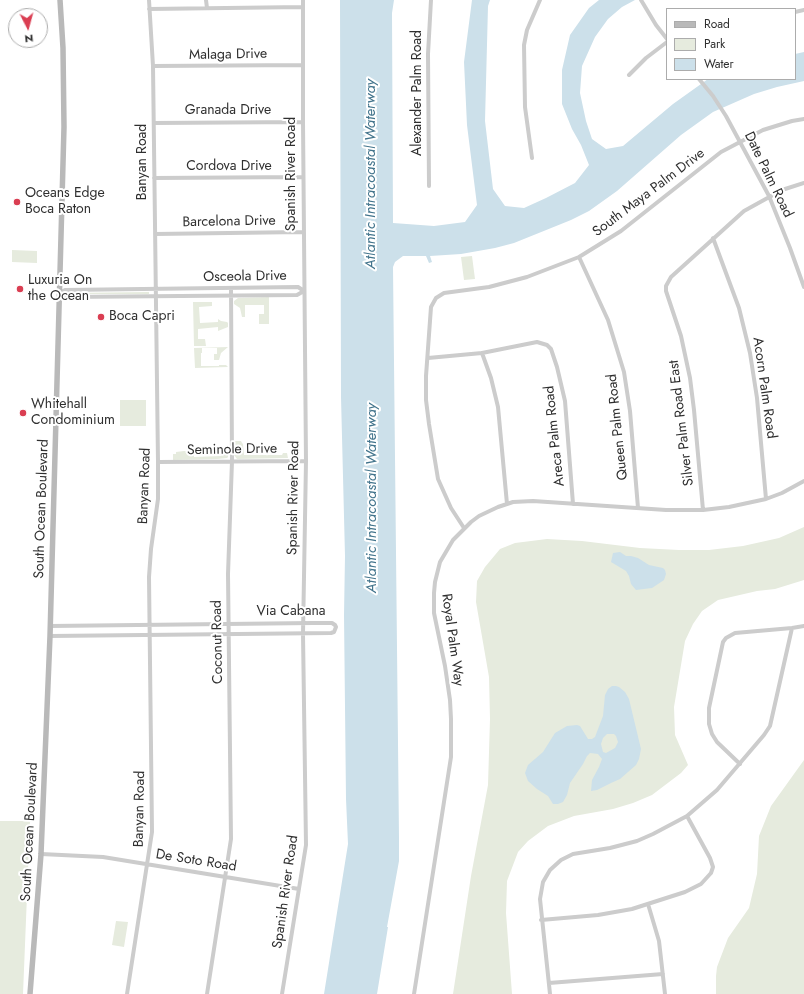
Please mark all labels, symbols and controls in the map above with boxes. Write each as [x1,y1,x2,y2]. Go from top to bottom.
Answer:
north arrow [8,8,48,48]
legend [666,8,796,80]
text: Road [704,15,730,33]
street label: Alexander Palm Road [410,30,426,156]
text: N [24,31,34,47]
text: Park [704,35,725,53]
street label: Malaga Drive [189,46,267,64]
text: Water [704,55,734,73]
water label: Atlantic Intracoastal Waterway [362,79,380,269]
street label: Granada Drive [185,103,271,119]
street label: Spanish River Road [284,117,300,231]
street label: Banyan Road [135,124,151,200]
street label: Date Palm Road [740,129,796,221]
street label: South Maya Palm Drive [590,145,708,241]
street label: Cordova Drive [186,159,272,175]
place label: Oceans Edge Boca Raton [25,186,105,218]
marker: Oceans Edge Boca Raton [12,197,22,207]
street label: Barcelona Drive [182,213,276,231]
street label: Osceola Drive [203,268,287,286]
place label: Luxuria On the Ocean [28,273,92,306]
marker: Luxuria On the Ocean [15,284,25,294]
place label: Boca Capri [109,309,175,325]
marker: Boca Capri [96,312,106,322]
street label: Acorn Palm Road [749,336,779,440]
street label: Silver Palm Road East [666,359,698,487]
street label: Queen Palm Road [604,373,632,481]
street label: Areca Palm Road [541,385,569,487]
place label: Whitehall Condominium [31,397,115,430]
water label: Atlantic Intracoastal Waterway [363,403,381,593]
marker: Whitehall Condominium [18,408,28,418]
street label: South Ocean Boulevard [31,439,53,579]
street label: Seminole Drive [187,441,277,459]
street label: Spanish River Road [285,441,303,555]
street label: Banyan Road [135,447,155,525]
street label: Royal Palm Way [437,593,467,687]
street label: Coconut Road [209,600,227,684]
street label: Via Cabana [257,604,325,620]
street label: South Ocean Boulevard [18,762,42,902]
street label: Banyan Road [131,771,149,847]
street label: Spanish River Road [270,834,302,950]
street label: De Soto Road [154,846,238,876]

